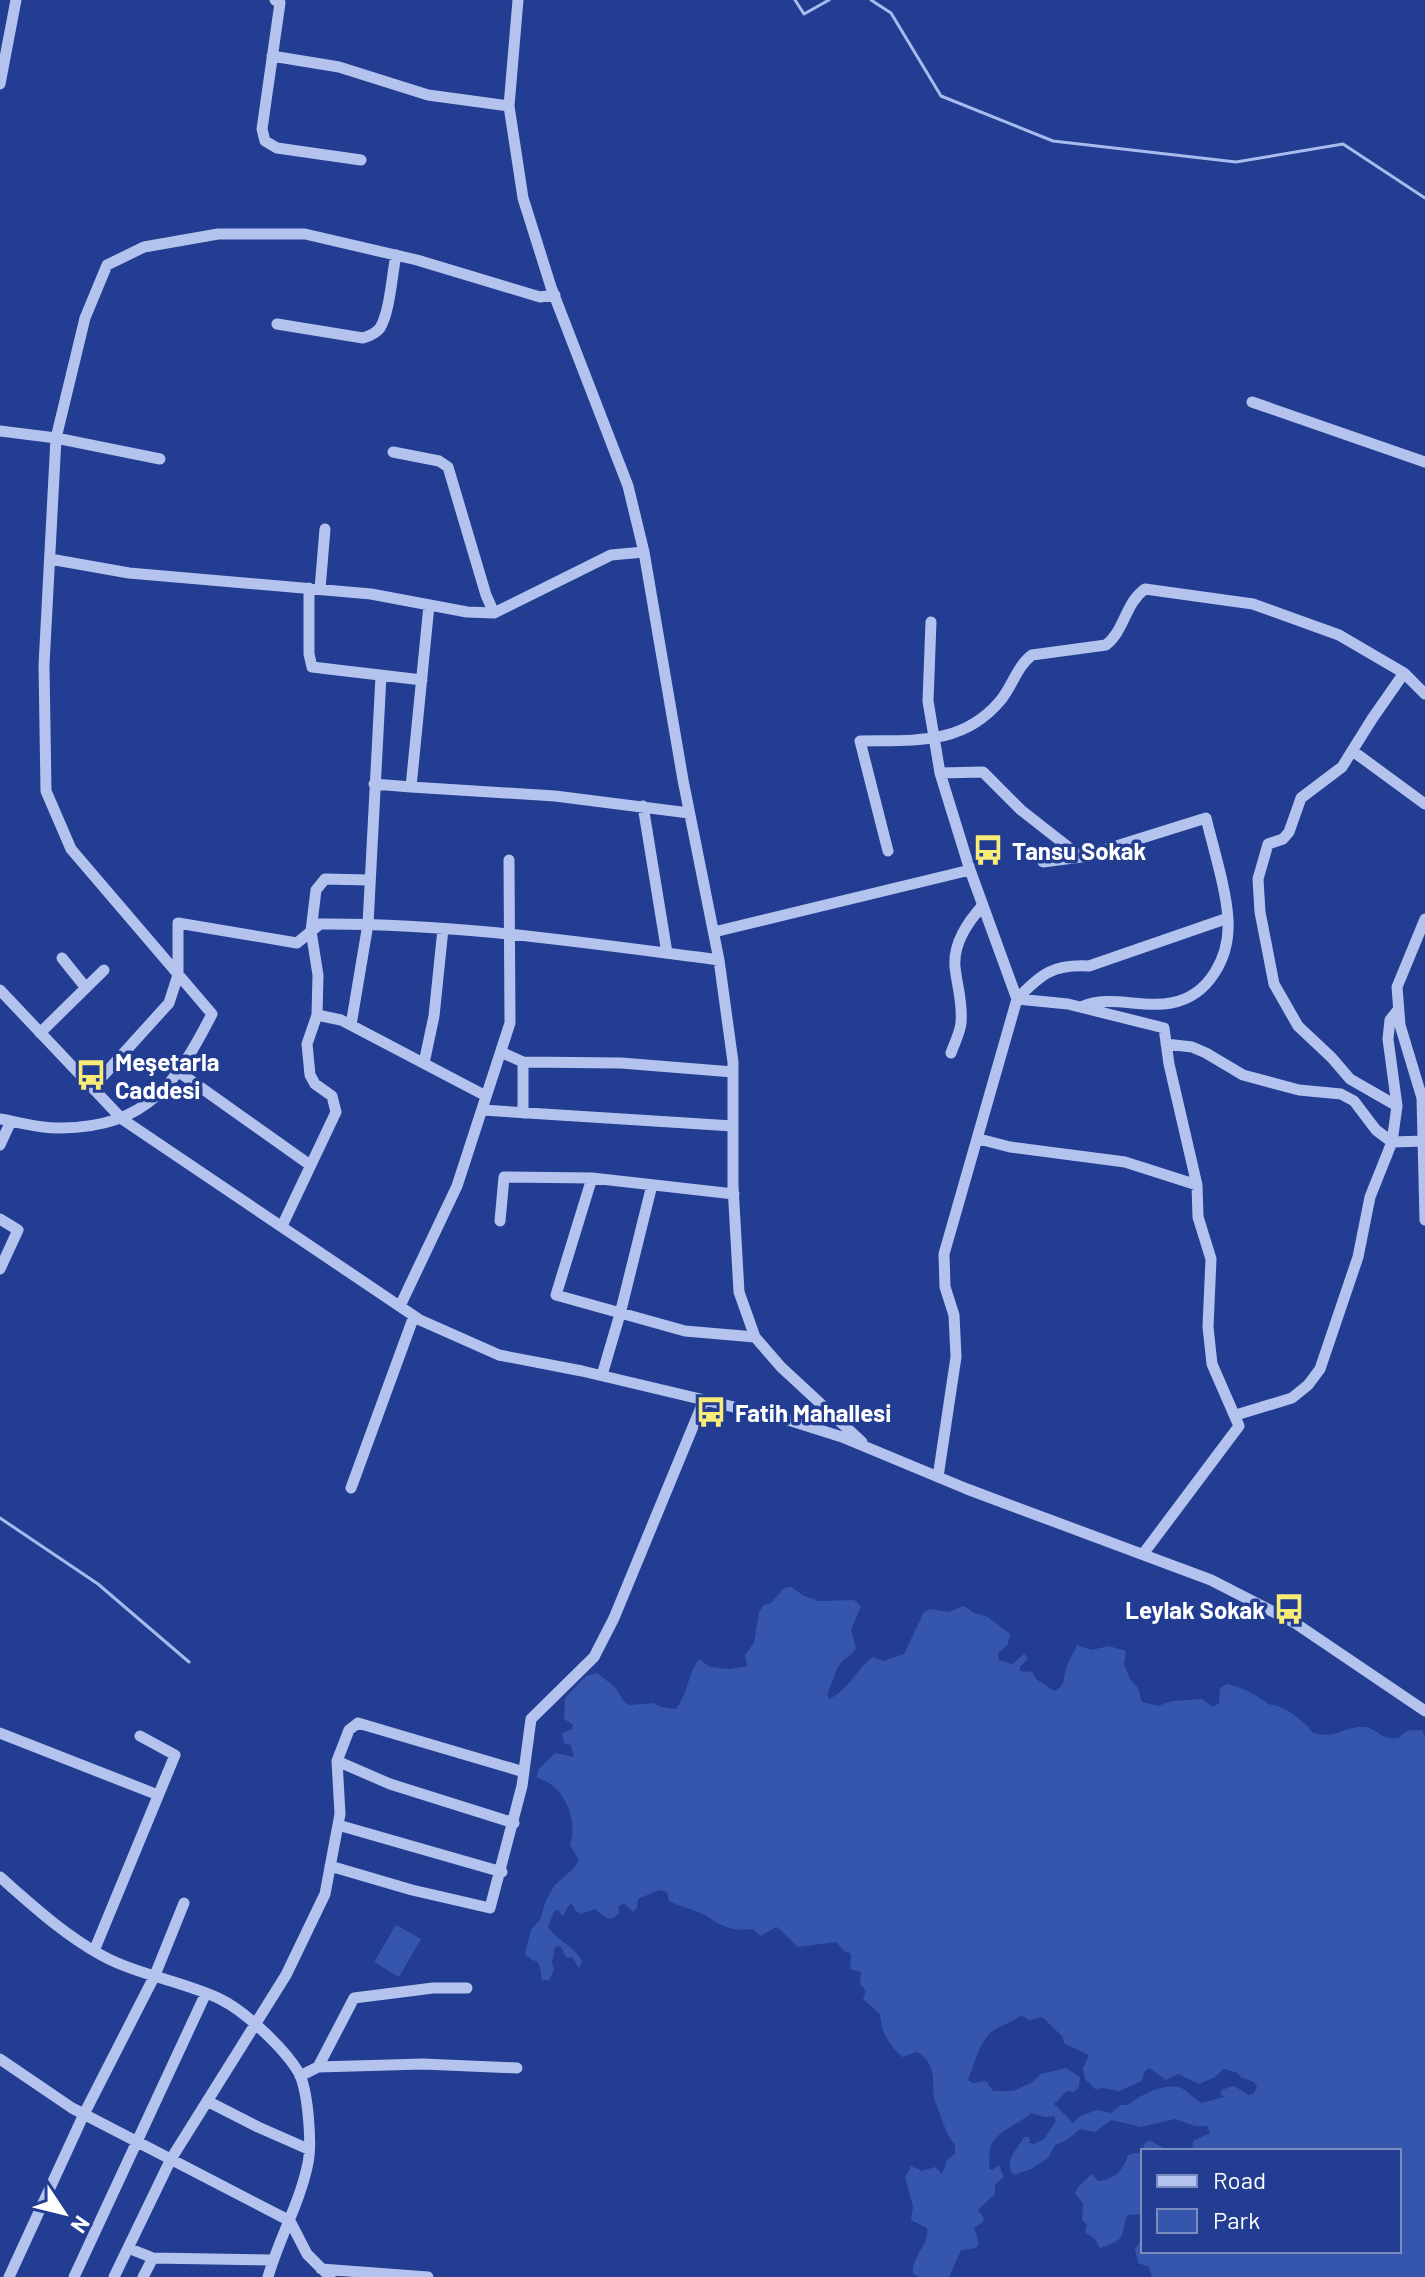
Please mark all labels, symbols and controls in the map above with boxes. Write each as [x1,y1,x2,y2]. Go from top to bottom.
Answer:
bus stop icon: Tansu Sokak [971,833,1005,867]
place label: Tansu Sokak [1012,836,1146,865]
place label: Meşetarla Caddesi [115,1047,220,1104]
bus stop icon: Meşetarla Caddesi [74,1058,108,1092]
bus stop icon: Fatih Mahallesi [694,1395,728,1429]
place label: Fatih Mahallesi [735,1398,891,1427]
bus stop icon: Leylak Sokak [1272,1592,1306,1626]
place label: Leylak Sokak [1125,1595,1265,1624]
legend [1141,2149,1401,2253]
text: Road [1213,2165,1266,2194]
north arrow [24,2173,104,2253]
text: Park [1213,2205,1260,2234]
text: N [66,2212,96,2238]

